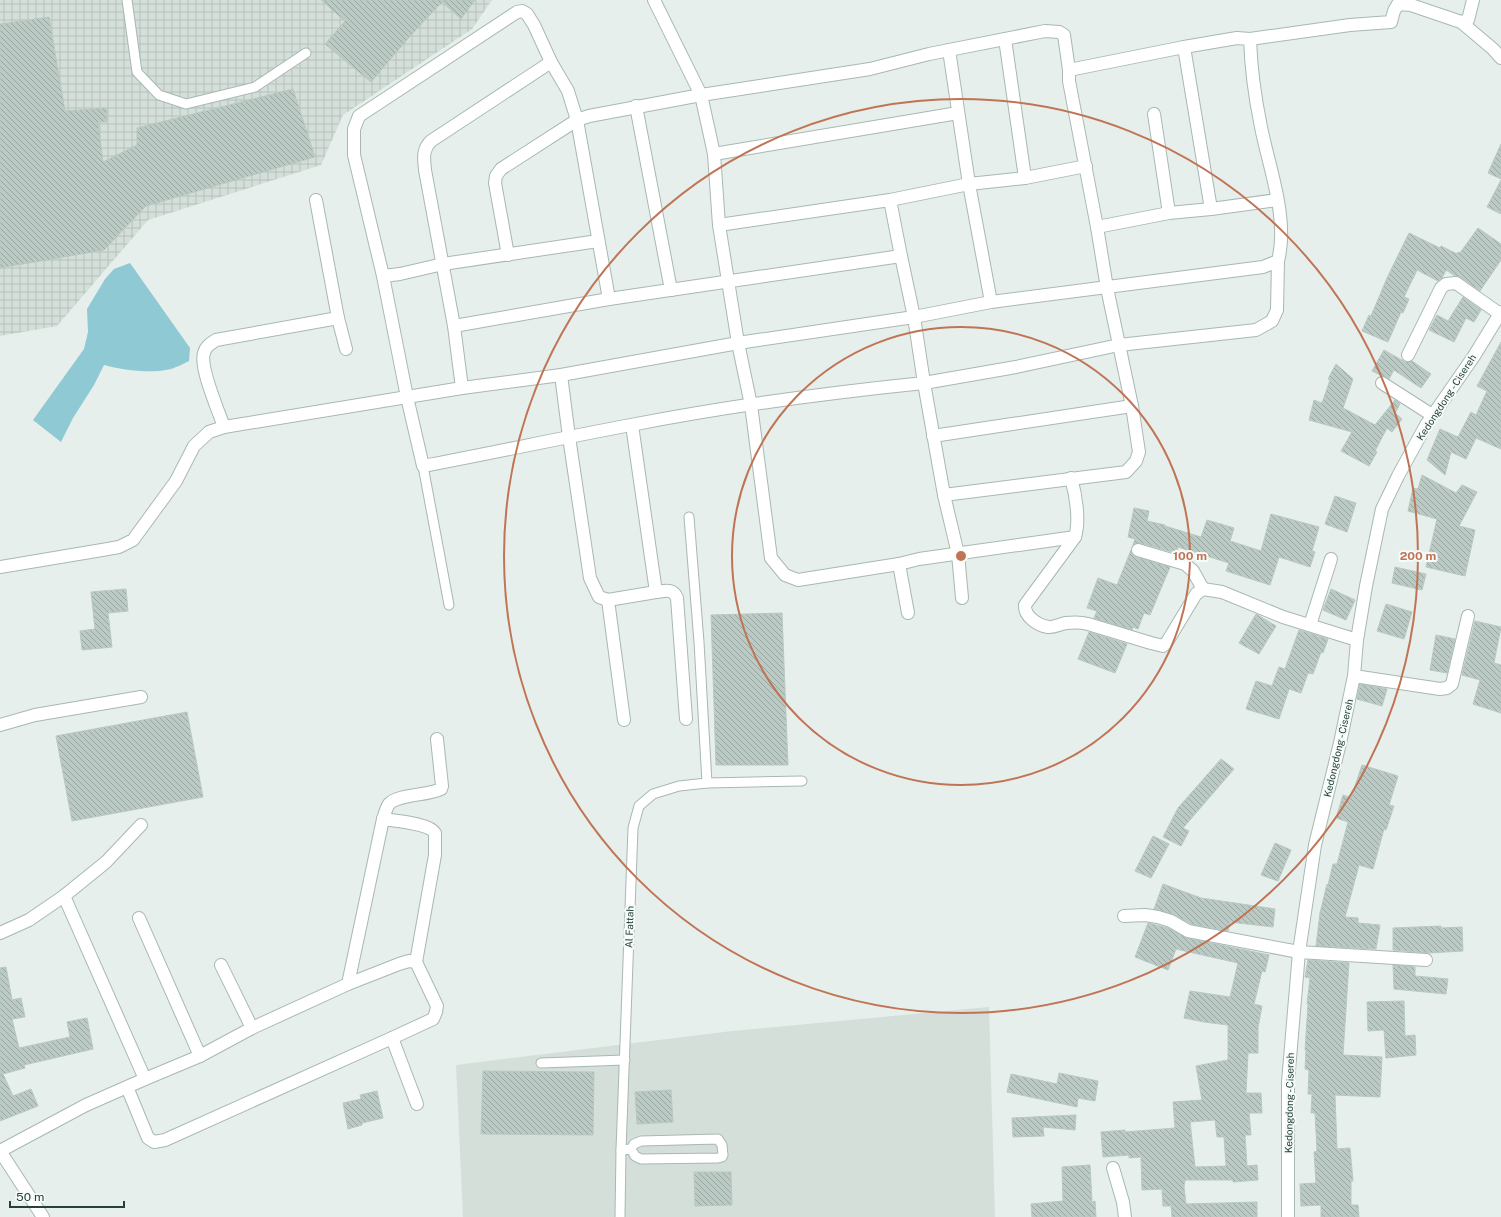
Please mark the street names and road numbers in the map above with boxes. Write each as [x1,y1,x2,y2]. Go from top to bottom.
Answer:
street label: Kedongdong - Cisereh [1414,351,1479,442]
street label: Kedongdong - Cisereh [1321,697,1355,798]
street label: Al Fattah [622,905,636,948]
street label: Kedongdong - Cisereh [1282,1052,1296,1153]

